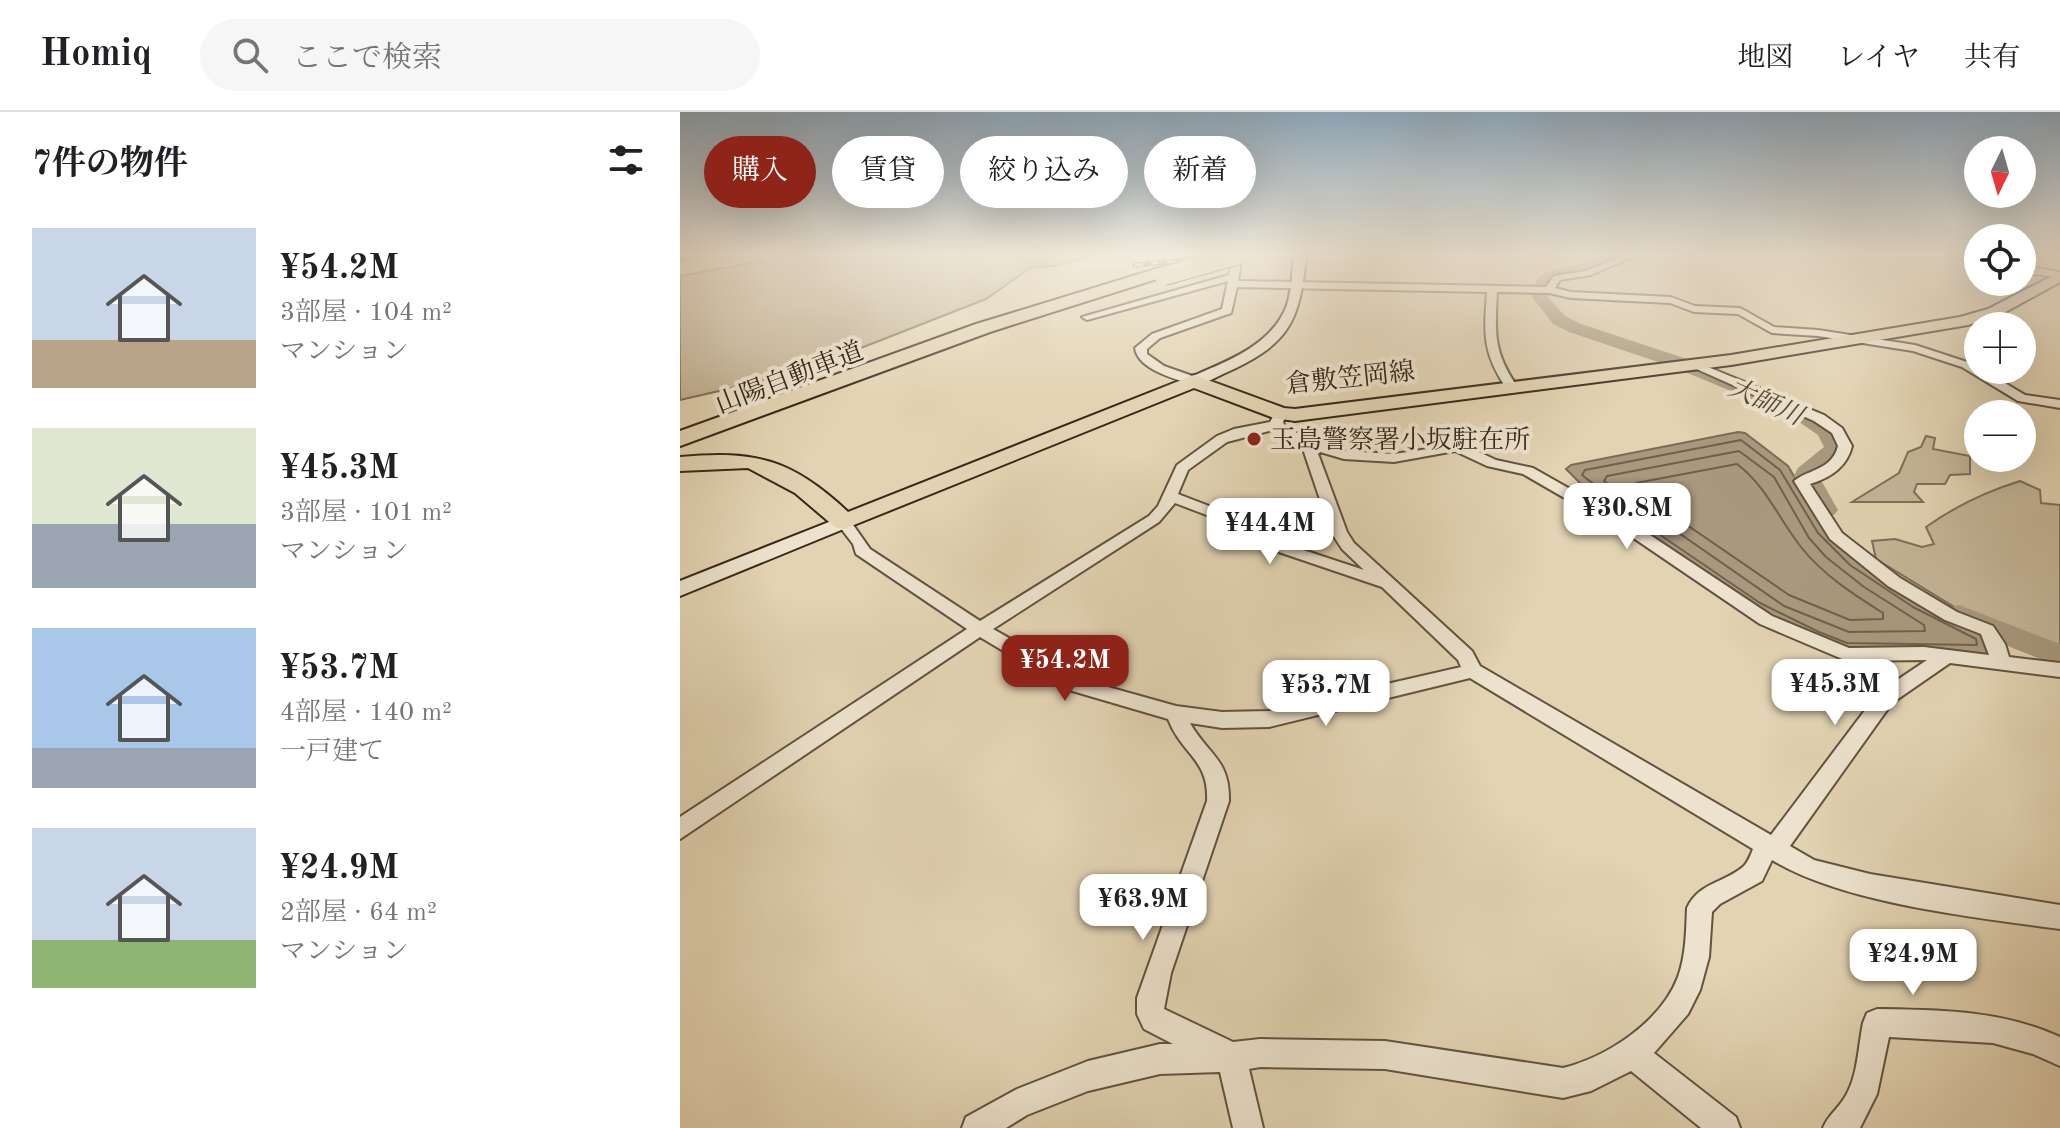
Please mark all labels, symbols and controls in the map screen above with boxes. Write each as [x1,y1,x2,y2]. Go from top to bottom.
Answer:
search box [200,19,760,91]
icon: search [228,33,272,77]
text: Homiq [40,36,152,74]
text: ここで検索 [292,44,442,74]
text: 地図 [1737,45,1793,73]
text: レイヤ [1837,45,1920,73]
text: 共有 [1964,45,2020,73]
chip: 購入 [704,136,816,208]
chip: 賃貸 [832,136,944,208]
chip: 絞り込み [960,136,1128,208]
chip: 新着 [1144,136,1256,208]
north arrow [1964,136,2036,208]
map controls [1964,136,2036,472]
icon: filters [604,138,648,182]
text: 7件の物件 [32,148,188,182]
button: locate [1964,224,2036,296]
text: ¥54.2M [280,252,399,286]
icon: home [96,260,192,356]
text: 3部屋 · 104 m² [280,300,452,326]
button: + [1964,312,2036,384]
street label: 山陽自動車道 [712,337,867,419]
text: マンション [280,339,409,365]
street label: 倉敷笠岡線 [1284,357,1416,399]
water label: 大師川 [1724,373,1810,432]
button: − [1964,400,2036,472]
place label: 玉島警察署小坂駐在所 [1270,426,1530,454]
marker: 玉島警察署小坂駐在所 [1245,430,1263,448]
text: ¥45.3M [280,452,399,486]
icon: home [96,460,192,556]
pin: ¥30.8M [1562,483,1692,551]
text: ¥30.8M [1582,496,1672,522]
pin: ¥44.4M [1205,498,1335,566]
text: 3部屋 · 101 m² [280,500,452,526]
text: ¥44.4M [1225,511,1315,537]
text: マンション [280,539,409,565]
pin: ¥54.2M [1000,635,1130,703]
text: ¥54.2M [1020,648,1110,674]
text: ¥53.7M [280,652,399,686]
pin: ¥45.3M [1770,659,1900,727]
icon: home [96,660,192,756]
pin: ¥53.7M [1261,660,1391,728]
text: ¥45.3M [1790,672,1880,698]
text: ¥53.7M [1281,673,1371,699]
text: 4部屋 · 140 m² [280,700,452,726]
text: 一戸建て [280,739,384,765]
text: ¥24.9M [280,852,399,886]
icon: home [96,860,192,956]
pin: ¥63.9M [1078,874,1208,942]
text: ¥63.9M [1098,887,1188,913]
text: 2部屋 · 64 m² [280,900,437,926]
pin: ¥24.9M [1848,929,1978,997]
text: マンション [280,939,409,965]
text: ¥24.9M [1868,942,1958,968]

